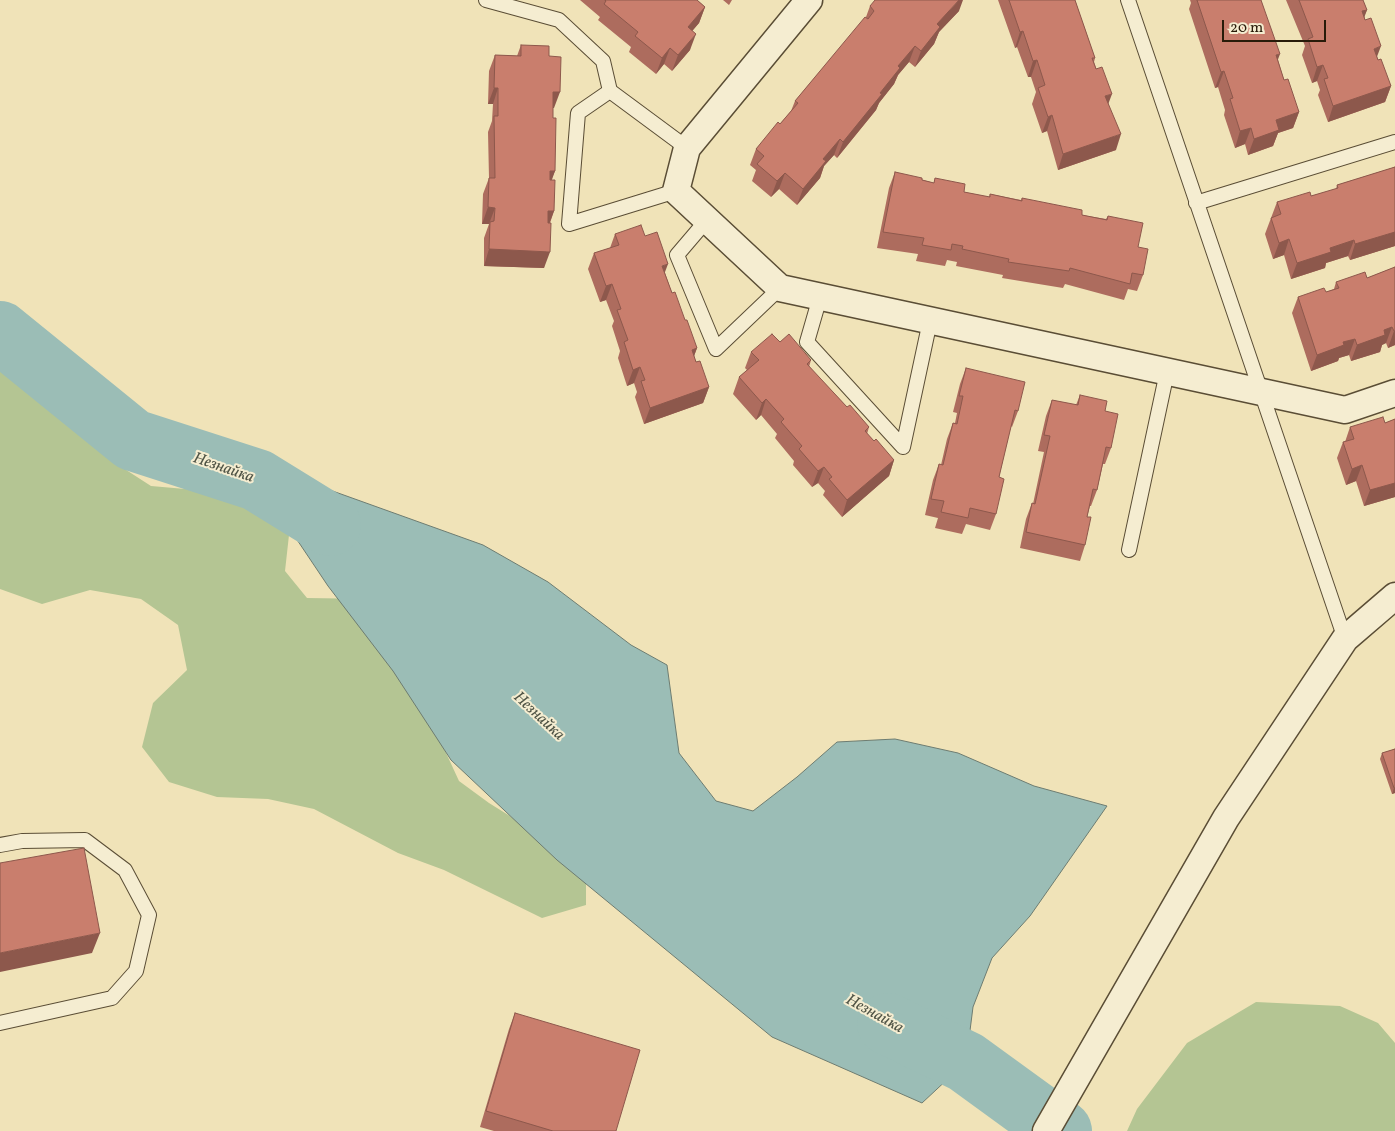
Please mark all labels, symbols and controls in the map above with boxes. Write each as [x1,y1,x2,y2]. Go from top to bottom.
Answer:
scale bar [1225,10,1329,42]
text: 20 m [1230,18,1263,39]
water label: Незнайка [190,450,256,488]
water label: Незнайка [508,688,568,746]
water label: Незнайка [842,991,906,1039]

